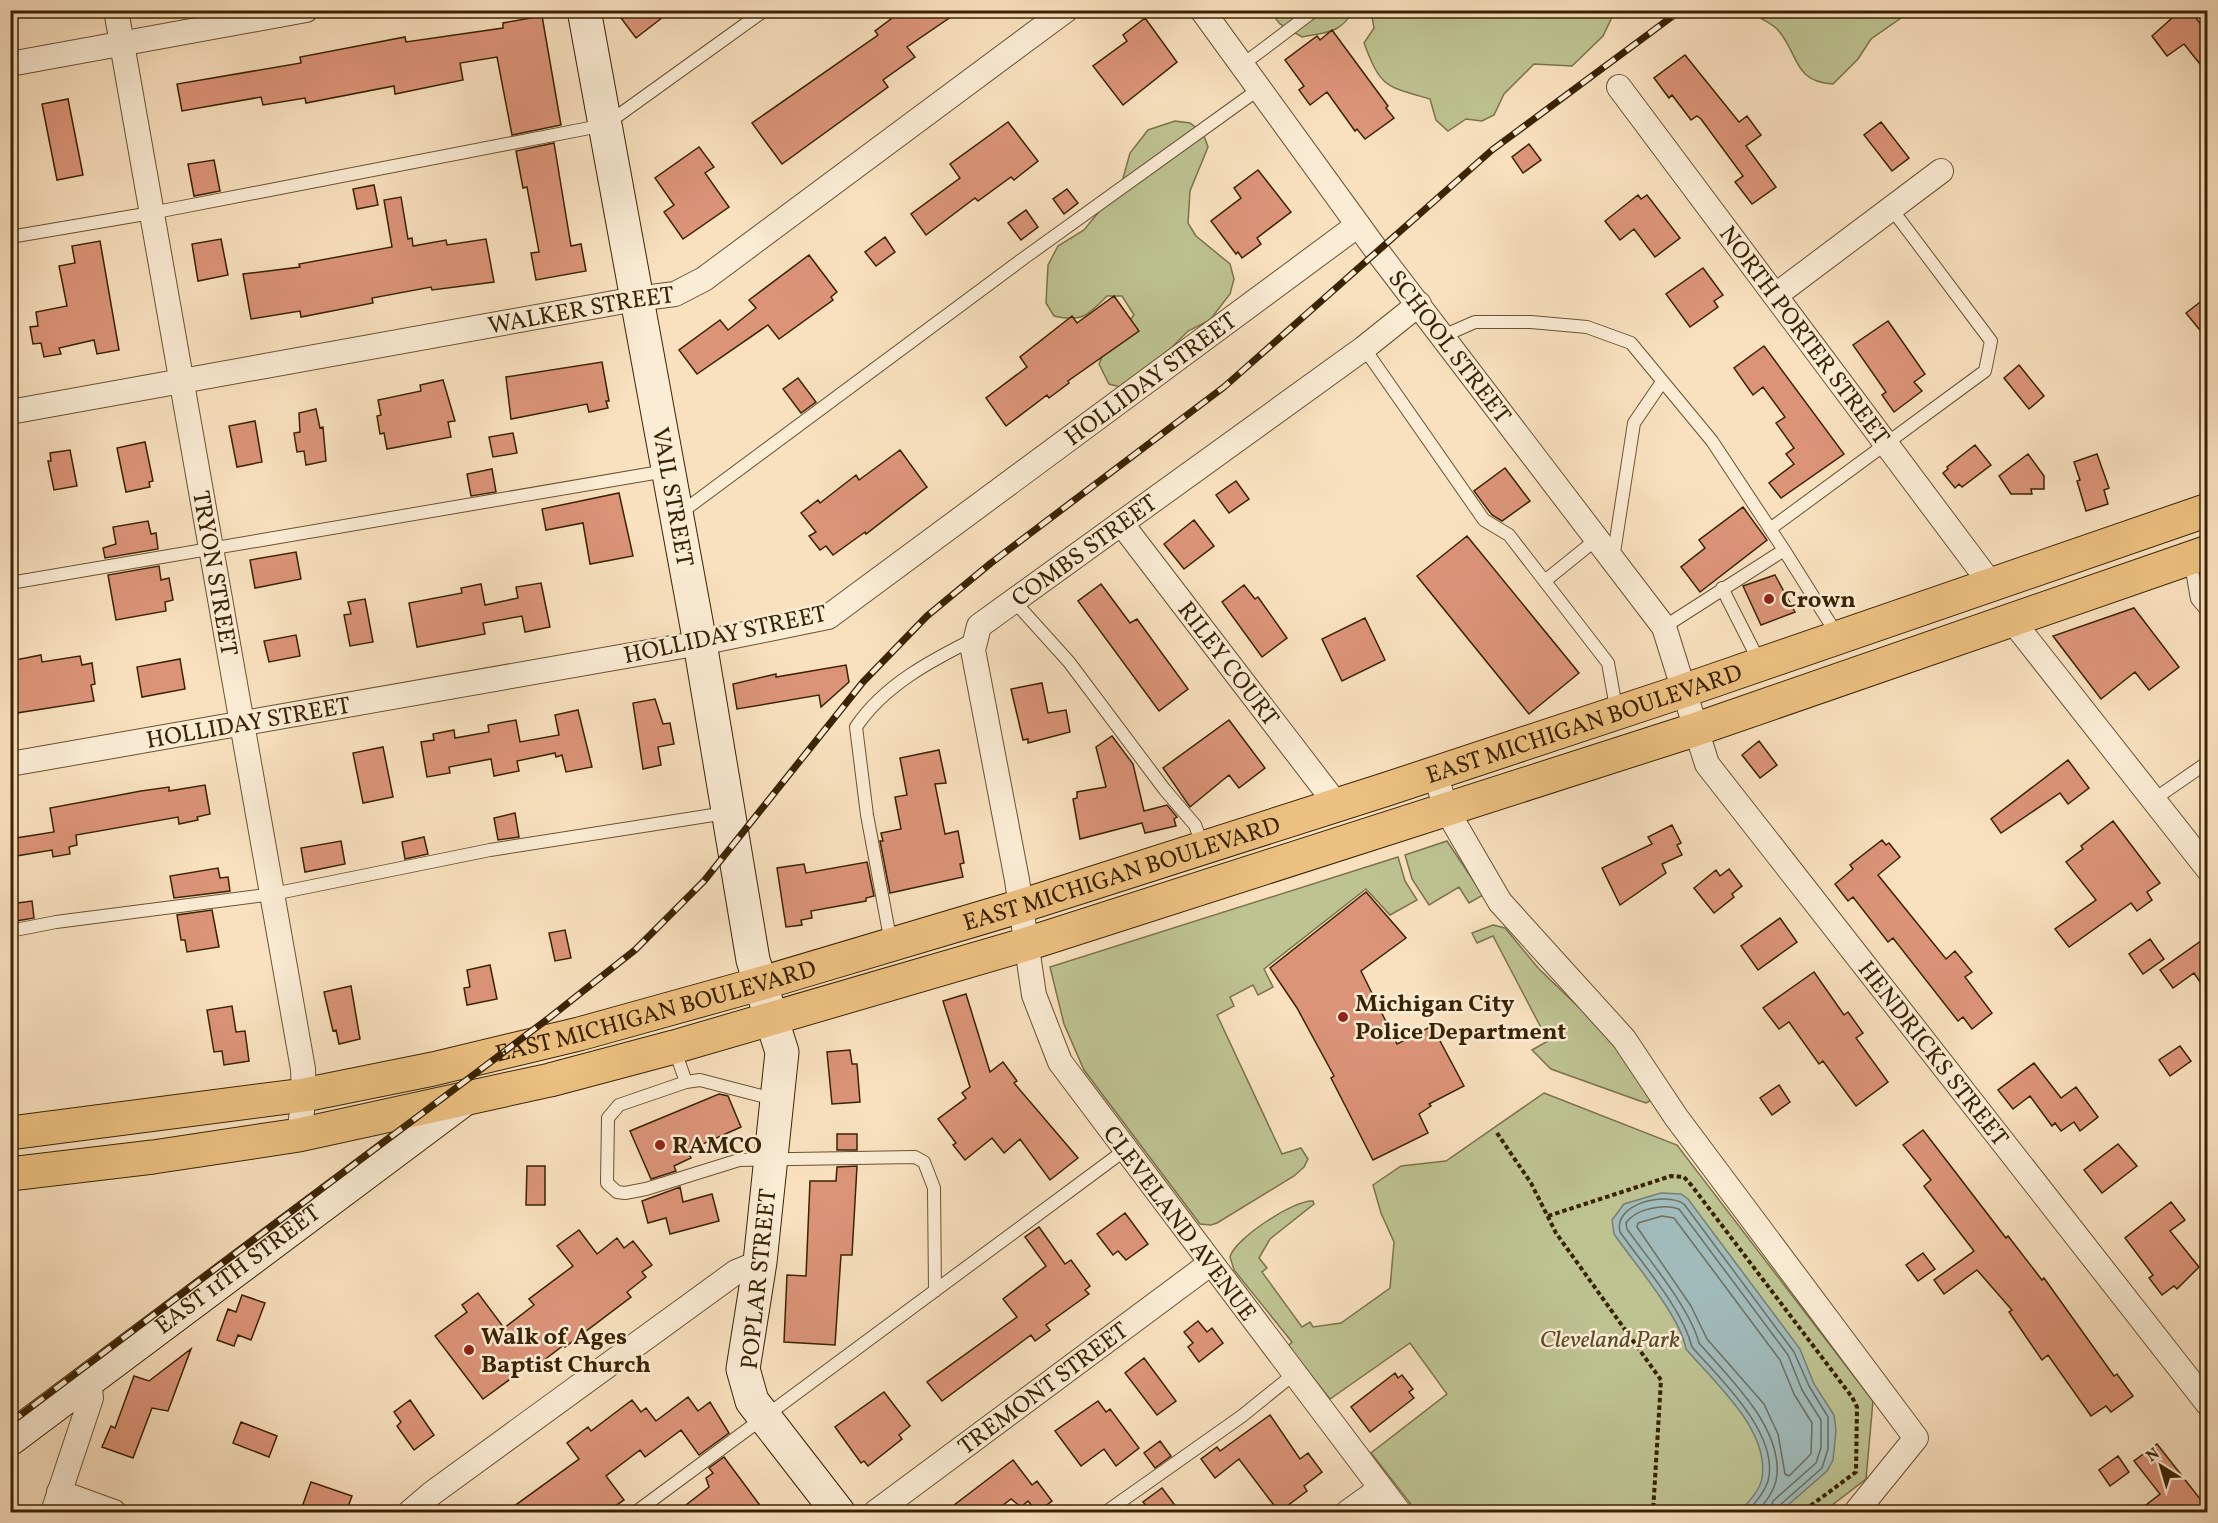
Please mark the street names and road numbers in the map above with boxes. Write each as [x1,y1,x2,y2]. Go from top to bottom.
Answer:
street label: NORTH PORTER STREET [1710,220,1897,453]
street label: SCHOOL STREET [1379,264,1518,432]
street label: WALKER STREET [485,279,676,344]
street label: HOLLIDAY STREET [1058,305,1245,455]
street label: VAIL STREET [642,425,701,570]
street label: COMBS STREET [1005,487,1165,616]
street label: TRYON STREET [182,488,245,659]
street label: RILEY COURT [1168,595,1286,734]
street label: HOLLIDAY STREET [621,598,830,674]
street label: EAST MICHIGAN BOULEVARD [1422,657,1747,794]
street label: HOLLIDAY STREET [144,690,354,759]
street label: EAST MICHIGAN BOULEVARD [959,809,1285,941]
street label: EAST MICHIGAN BOULEVARD [492,953,821,1072]
street label: HENDRICKS STREET [1849,955,2015,1155]
street label: CLEVELAND AVENUE [1094,1119,1263,1329]
street label: POPLAR STREET [734,1187,786,1371]
street label: EAST 11TH STREET [149,1197,328,1344]
street label: TREMONT STREET [952,1315,1136,1464]

